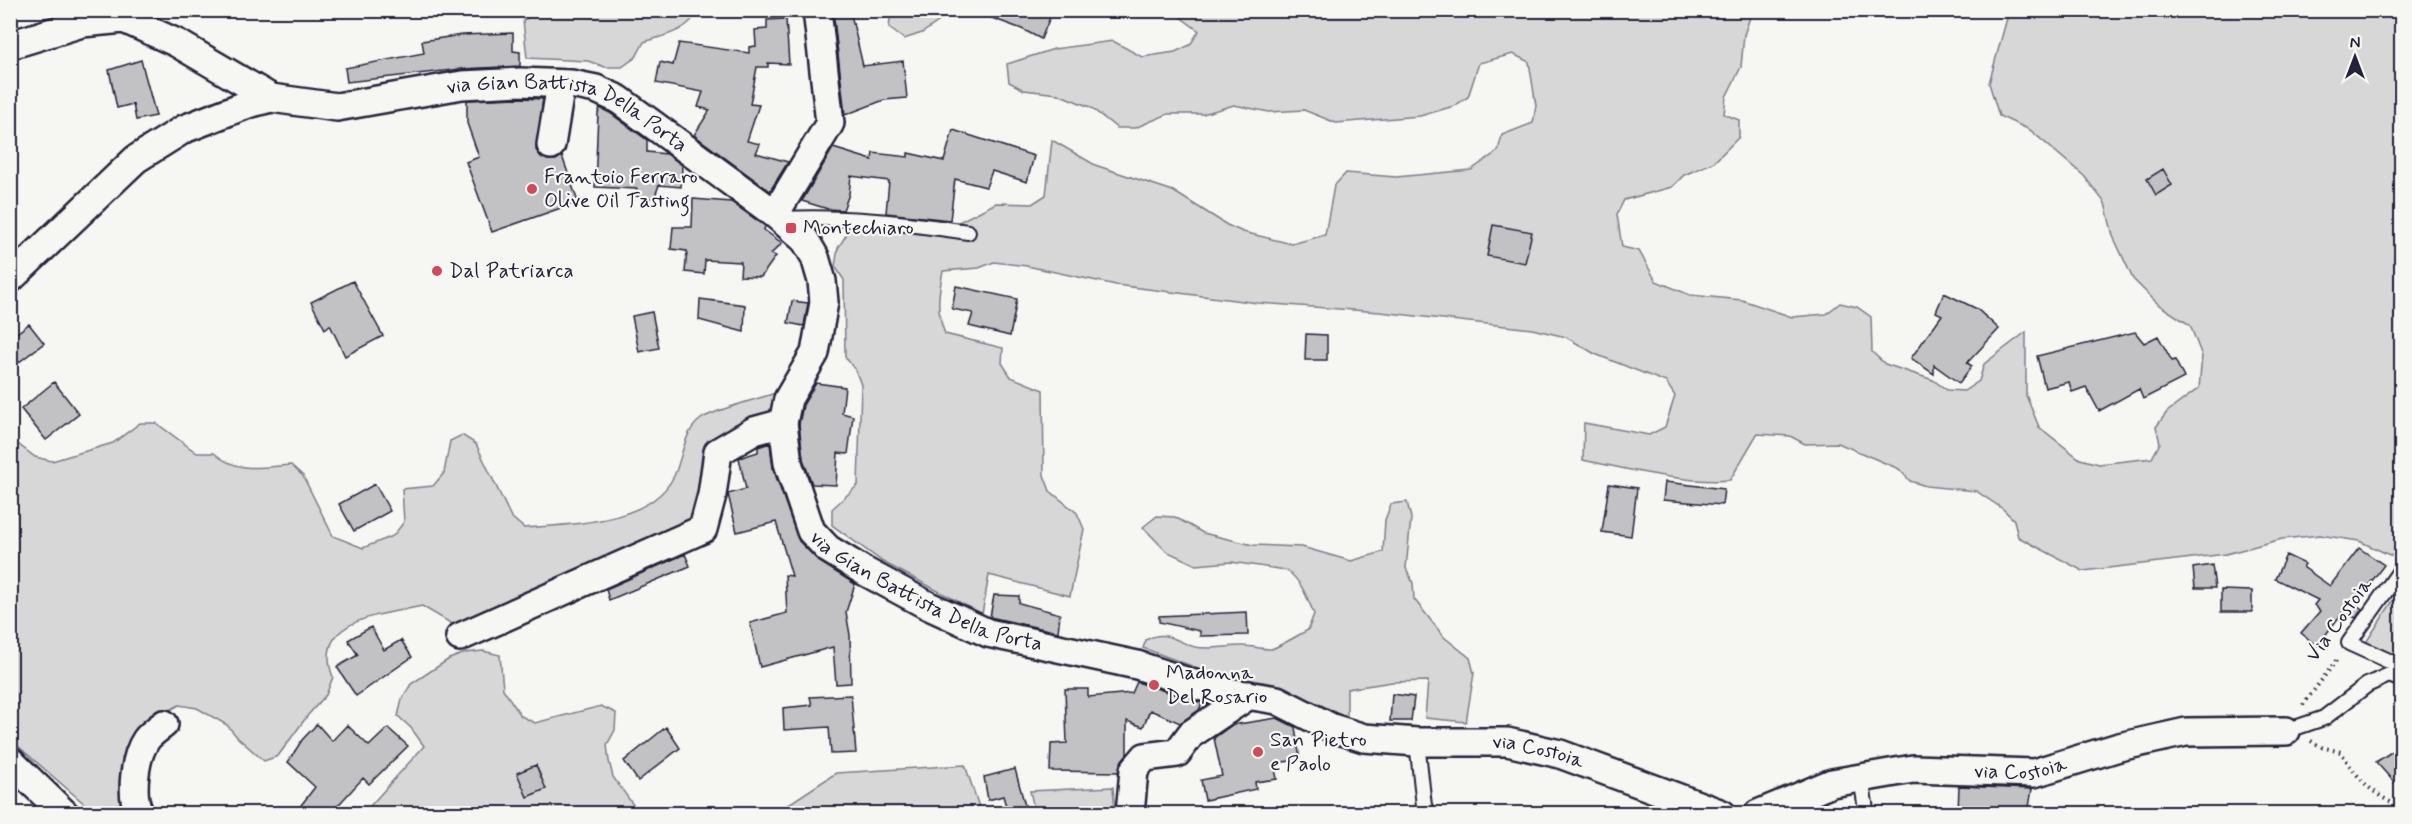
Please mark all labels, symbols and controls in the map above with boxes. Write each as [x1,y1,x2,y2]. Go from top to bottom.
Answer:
north arrow [2325,27,2385,87]
text: N [2350,33,2360,54]
street label: via Gian Battista Della Porta [444,68,693,159]
place label: Frantoio Ferraro Olive Oil Tasting [544,163,698,217]
marker: Frantoio Ferraro Olive Oil Tasting [525,182,539,196]
place label: Montechiaro [803,214,914,242]
marker: Montechiaro [784,221,798,235]
place label: Dal Patriarca [449,257,574,285]
marker: Dal Patriarca [430,264,444,278]
street label: via Gian Battista Della Porta [803,524,1045,658]
street label: Via Costoia [2299,572,2379,668]
place label: Madonna Del Rosario [1166,659,1267,711]
marker: Madonna Del Rosario [1147,678,1161,692]
place label: San Pietro e Paolo [1270,726,1367,778]
street label: via Costoia [1492,728,1588,776]
marker: San Pietro e Paolo [1251,745,1265,759]
street label: via Costoia [1973,750,2070,788]

